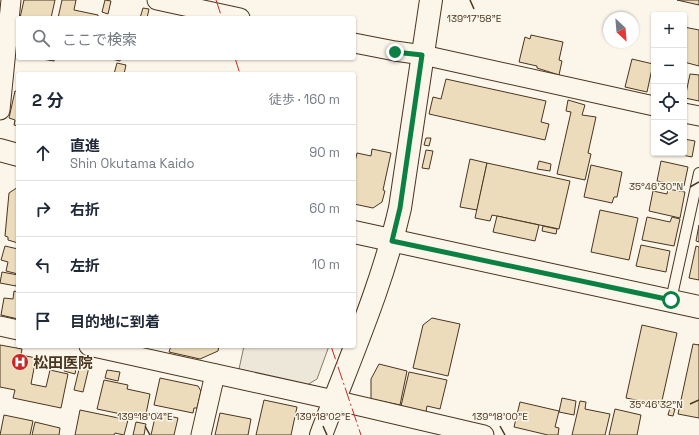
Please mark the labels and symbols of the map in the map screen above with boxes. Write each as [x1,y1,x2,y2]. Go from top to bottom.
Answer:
text: 139°17'58"E [447,12,502,25]
north arrow [603,12,639,48]
route end [386,43,404,61]
text: 35°46'30"N [629,180,683,193]
route start [662,291,680,309]
hospital icon: 松田医院 [10,352,30,372]
place label: 松田医院 [33,353,93,372]
text: 35°46'32"N [629,398,683,411]
text: 139°18'04"E [117,410,173,423]
text: 139°18'02"E [295,410,351,423]
text: 139°18'00"E [472,410,528,423]

